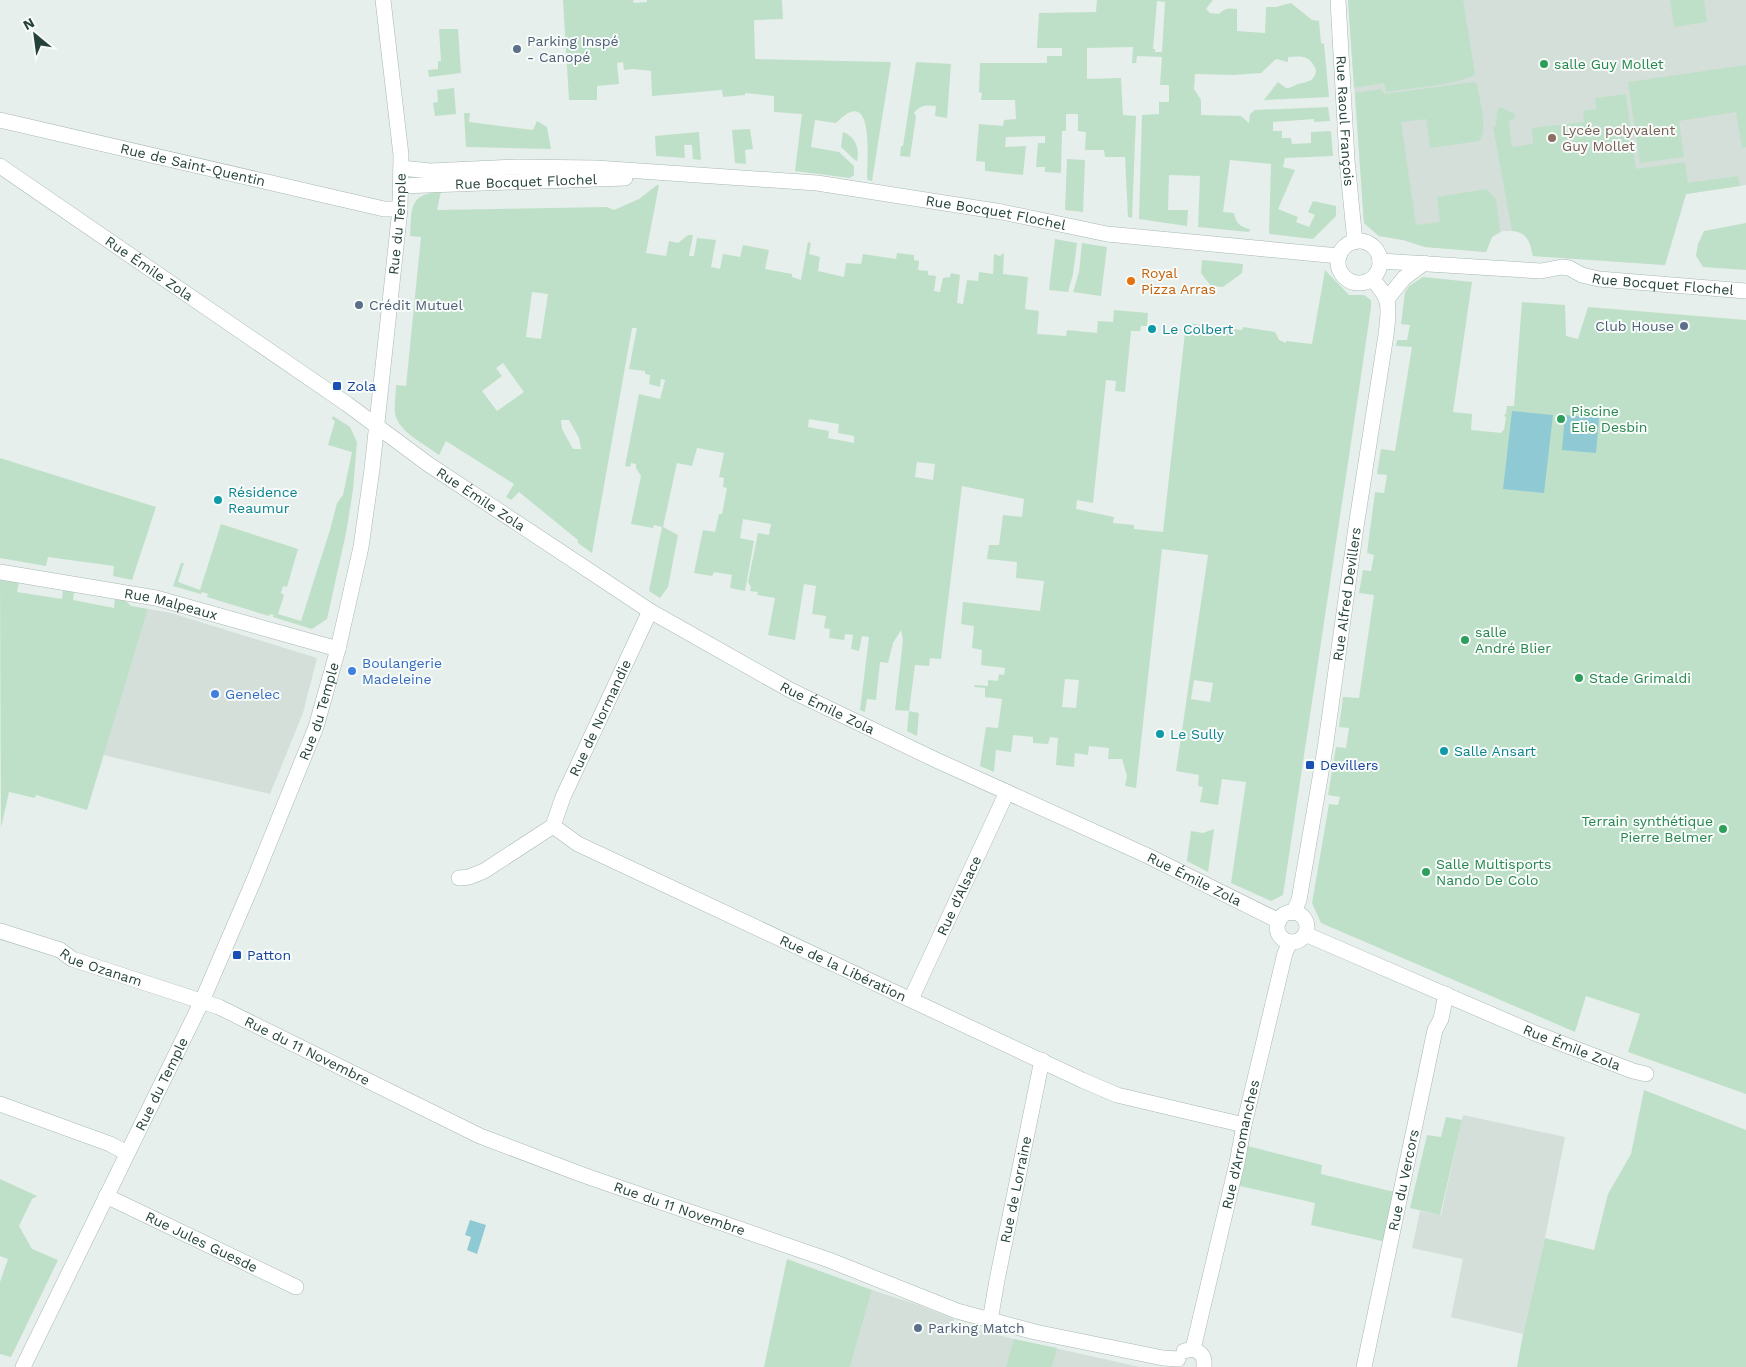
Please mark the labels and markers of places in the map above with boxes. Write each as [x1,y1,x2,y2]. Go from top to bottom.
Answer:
place label: Parking Inspé - Canopé [527,33,619,65]
marker: Parking Inspé - Canopé [511,43,523,55]
place label: salle Guy Mollet [1554,56,1664,72]
marker: salle Guy Mollet [1538,58,1550,70]
place label: Lycée polyvalent Guy Mollet [1562,122,1675,154]
marker: Lycée polyvalent Guy Mollet [1546,132,1558,144]
place label: Royal Pizza Arras [1141,265,1216,297]
marker: Royal Pizza Arras [1125,275,1137,287]
place label: Crédit Mutuel [369,297,463,313]
marker: Crédit Mutuel [353,299,365,311]
place label: Club House [1595,318,1674,334]
marker: Club House [1678,320,1690,332]
place label: Le Colbert [1162,321,1233,337]
marker: Le Colbert [1146,323,1158,335]
place label: Zola [347,378,376,394]
marker: Zola [331,380,343,392]
place label: Piscine Elie Desbin [1571,403,1648,435]
marker: Piscine Elie Desbin [1555,413,1567,425]
place label: Résidence Reaumur [228,484,298,516]
marker: Résidence Reaumur [212,494,224,506]
place label: salle André Blier [1475,624,1551,656]
marker: salle André Blier [1459,634,1471,646]
place label: Boulangerie Madeleine [362,655,442,687]
marker: Boulangerie Madeleine [346,665,358,677]
place label: Stade Grimaldi [1589,670,1691,686]
marker: Stade Grimaldi [1573,672,1585,684]
place label: Genelec [225,686,280,702]
marker: Genelec [209,688,221,700]
place label: Le Sully [1170,726,1225,742]
marker: Le Sully [1154,728,1166,740]
place label: Salle Ansart [1454,743,1536,759]
marker: Salle Ansart [1438,745,1450,757]
place label: Devillers [1320,757,1378,773]
marker: Devillers [1304,759,1316,771]
place label: Terrain synthétique Pierre Belmer [1581,813,1713,845]
marker: Terrain synthétique Pierre Belmer [1717,823,1729,835]
place label: Salle Multisports Nando De Colo [1436,856,1551,888]
marker: Salle Multisports Nando De Colo [1420,866,1432,878]
place label: Patton [247,947,291,963]
marker: Patton [231,949,243,961]
place label: Parking Match [928,1320,1025,1336]
marker: Parking Match [912,1322,924,1334]

